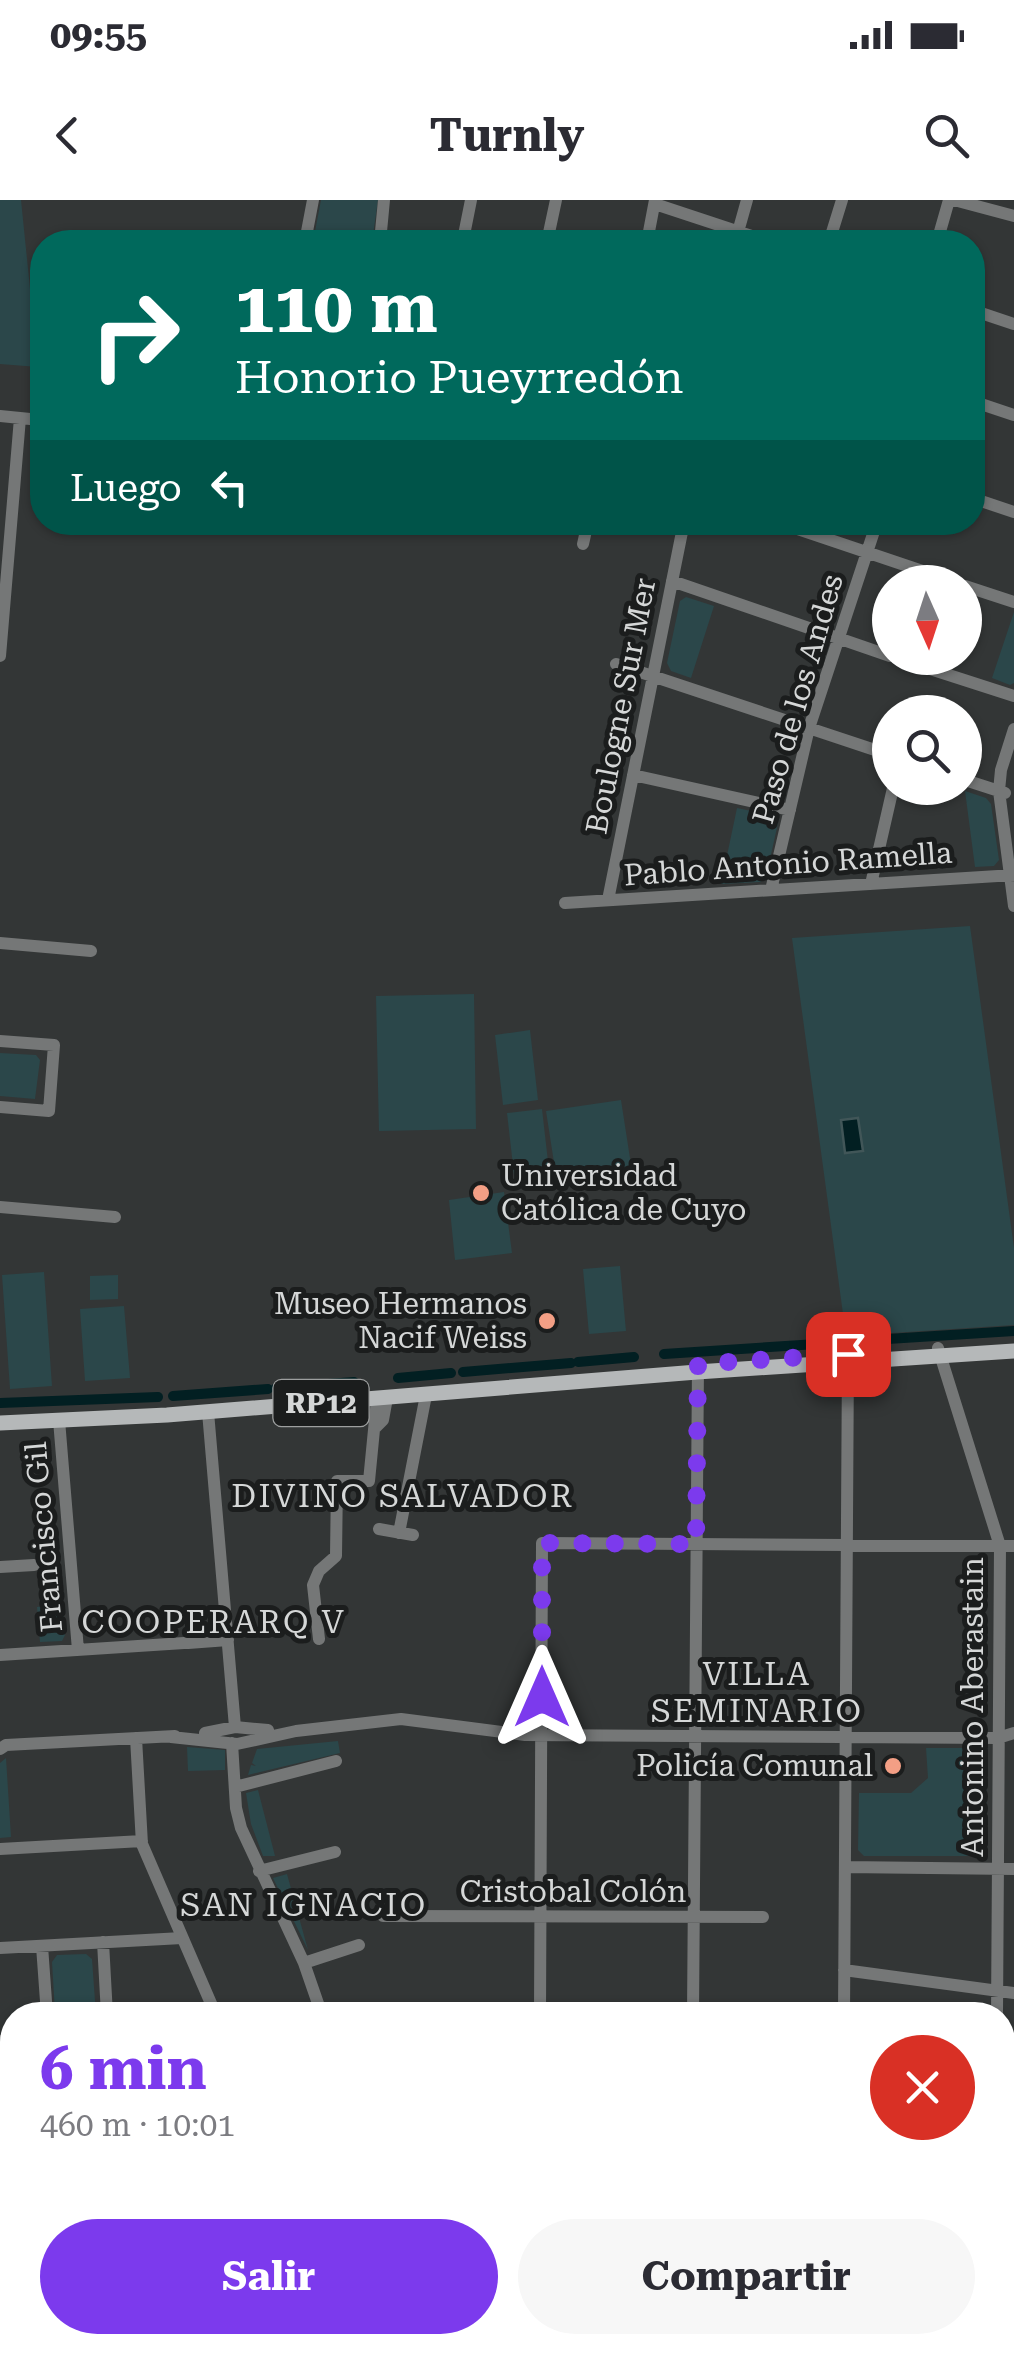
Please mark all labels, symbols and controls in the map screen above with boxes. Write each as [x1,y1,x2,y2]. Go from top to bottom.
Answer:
text: 09:55 [50,13,147,57]
icon: back [40,108,95,163]
icon: search [919,108,974,163]
text: Turnly [430,109,584,162]
text: 110 m [235,267,438,349]
icon: right [70,270,200,400]
text: Honorio Pueyrredón [235,351,684,404]
icon: left [202,460,257,515]
text: Luego [70,466,182,510]
north arrow [872,565,982,675]
map controls [872,565,982,805]
street label: Paso de los Andes [745,570,850,828]
street label: Boulogne Sur Mer [579,575,662,837]
button: search [872,695,982,805]
street label: Pablo Antonio Ramella [623,835,953,892]
place label: Universidad Católica de Cuyo [501,1158,746,1227]
marker: Universidad Católica de Cuyo [470,1182,492,1204]
place label: Museo Hermanos Nacif Weiss [274,1286,527,1355]
marker: Museo Hermanos Nacif Weiss [536,1310,558,1332]
pin [806,1312,891,1397]
icon: arrive [821,1327,876,1382]
road number: RP12 [274,1380,368,1426]
street label: Francisco Gil [18,1441,69,1634]
district label: DIVINO SALVADOR [231,1477,575,1515]
street label: Antonino Aberastain [955,1557,990,1857]
district label: COOPERARQ V [81,1603,347,1641]
position arrow [490,1645,594,1749]
district label: VILLA SEMINARIO [651,1655,863,1730]
place label: Policía Comunal [636,1748,873,1783]
marker: Policía Comunal [882,1755,904,1777]
street label: Cristobal Colón [460,1874,686,1909]
district label: SAN IGNACIO [180,1886,428,1924]
text: 6 min [40,2033,207,2104]
button: close [870,2035,975,2140]
text: 460 m · 10:01 [40,2106,235,2144]
button: Salir [40,2219,498,2334]
button: Compartir [518,2219,975,2334]

